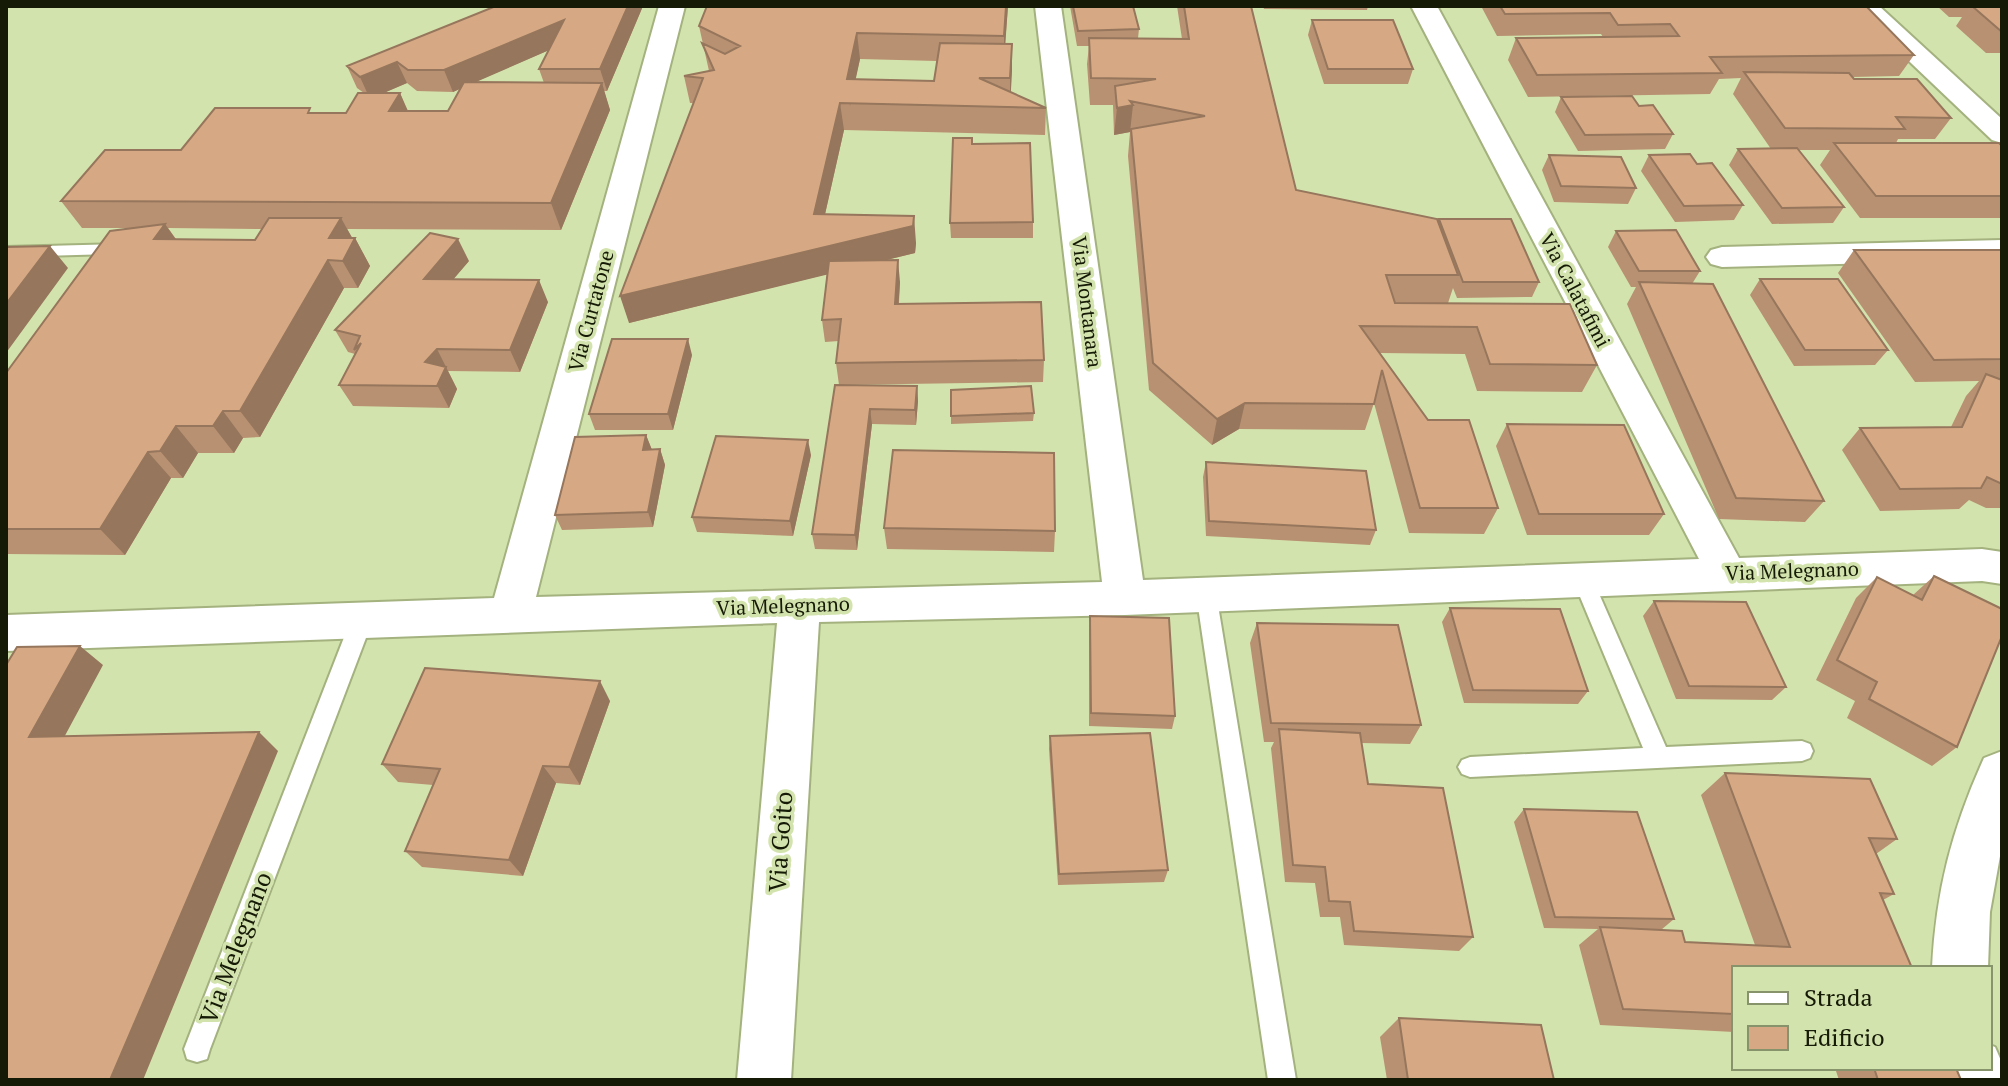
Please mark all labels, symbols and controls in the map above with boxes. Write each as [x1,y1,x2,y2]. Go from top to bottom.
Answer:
street label: Via Calatafimi [1534,228,1617,352]
street label: Via Montanara [1066,235,1109,369]
street label: Via Curtatone [561,247,620,375]
street label: Via Melegnano [1725,555,1859,586]
street label: Via Melegnano [716,590,850,621]
street label: Via Goito [761,791,799,893]
street label: Via Melegnano [191,867,279,1028]
legend [1732,966,1992,1070]
text: Strada [1804,981,1873,1013]
text: Edificio [1804,1021,1885,1053]

